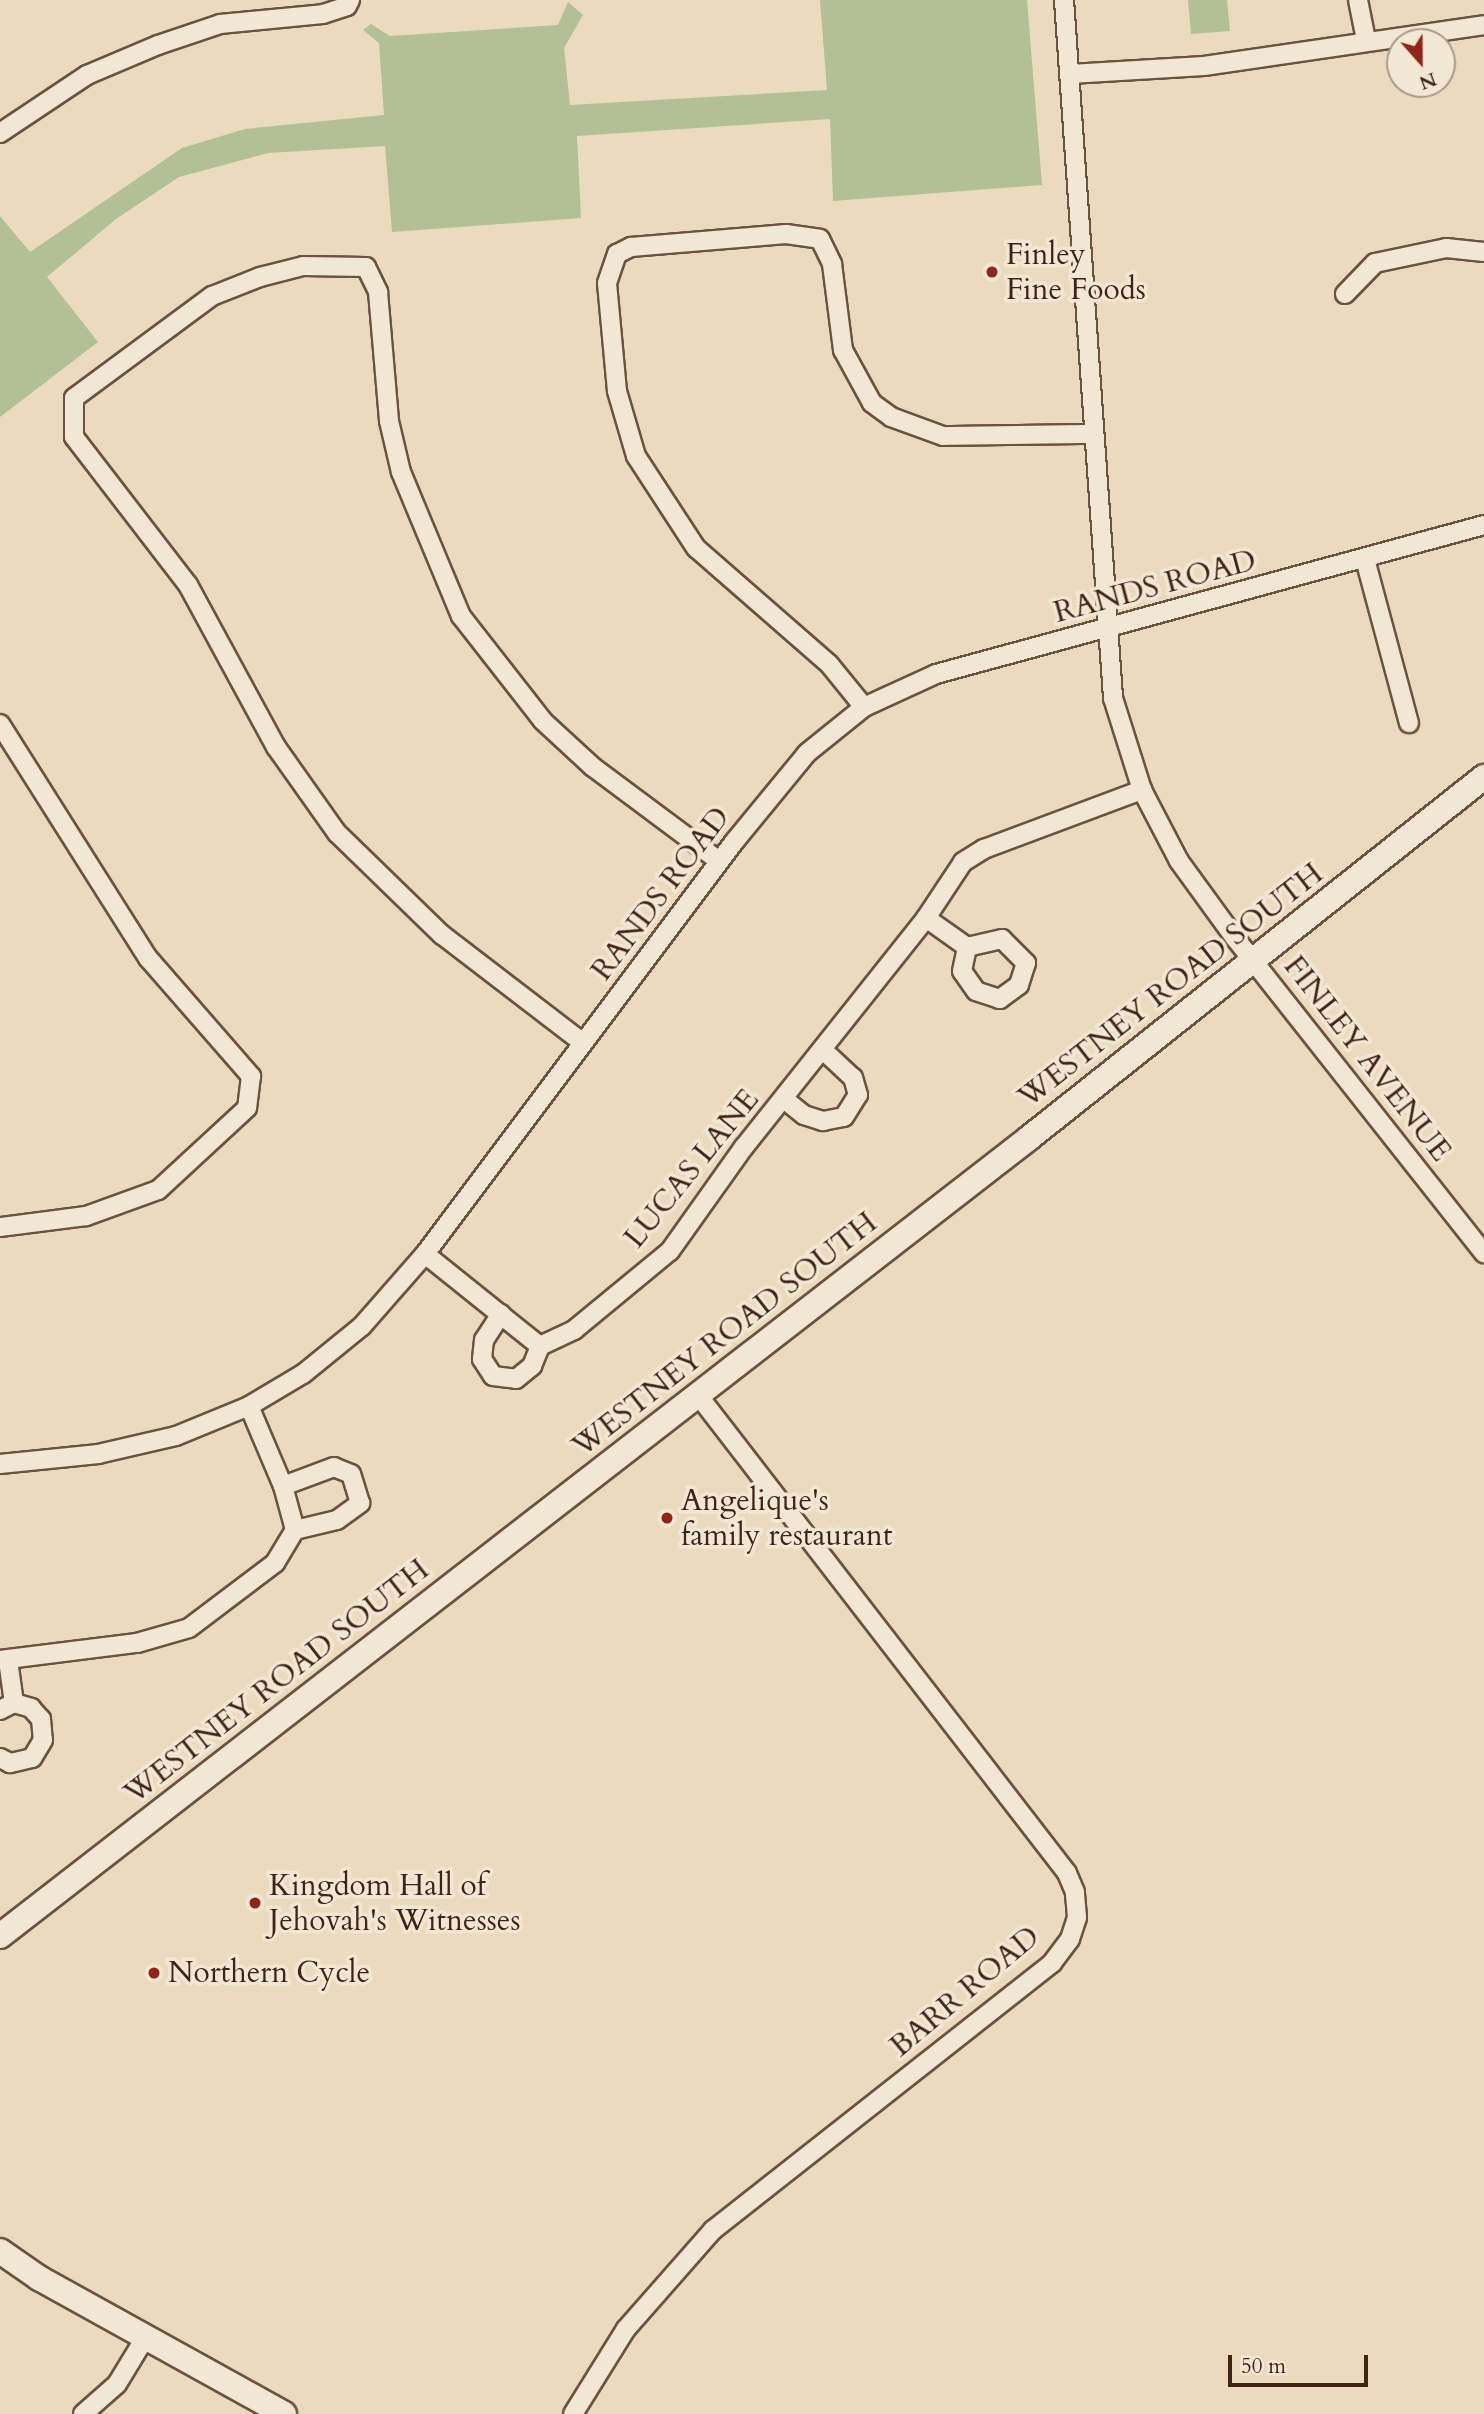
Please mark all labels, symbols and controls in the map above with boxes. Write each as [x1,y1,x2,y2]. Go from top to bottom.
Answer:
north arrow [1386,28,1456,98]
text: N [1415,66,1440,96]
place label: Finley Fine Foods [1006,237,1146,308]
marker: Finley Fine Foods [984,264,1000,280]
street label: RANDS ROAD [1050,543,1260,631]
street label: RANDS ROAD [584,800,738,988]
street label: WESTNEY ROAD SOUTH [1012,856,1330,1116]
street label: FINLEY AVENUE [1276,949,1458,1169]
street label: LUCAS LANE [617,1082,767,1256]
street label: WESTNEY ROAD SOUTH [566,1205,884,1465]
place label: Angelique's family restaurant [681,1483,892,1554]
marker: Angelique's family restaurant [659,1510,675,1526]
street label: WESTNEY ROAD SOUTH [118,1552,436,1812]
place label: Kingdom Hall of Jehovah's Witnesses [269,1868,520,1938]
marker: Kingdom Hall of Jehovah's Witnesses [247,1895,263,1911]
street label: BARR ROAD [883,1919,1047,2065]
place label: Northern Cycle [168,1955,370,1991]
marker: Northern Cycle [146,1965,162,1981]
scale bar [1232,2340,1372,2384]
text: 50 m [1241,2352,1286,2381]

